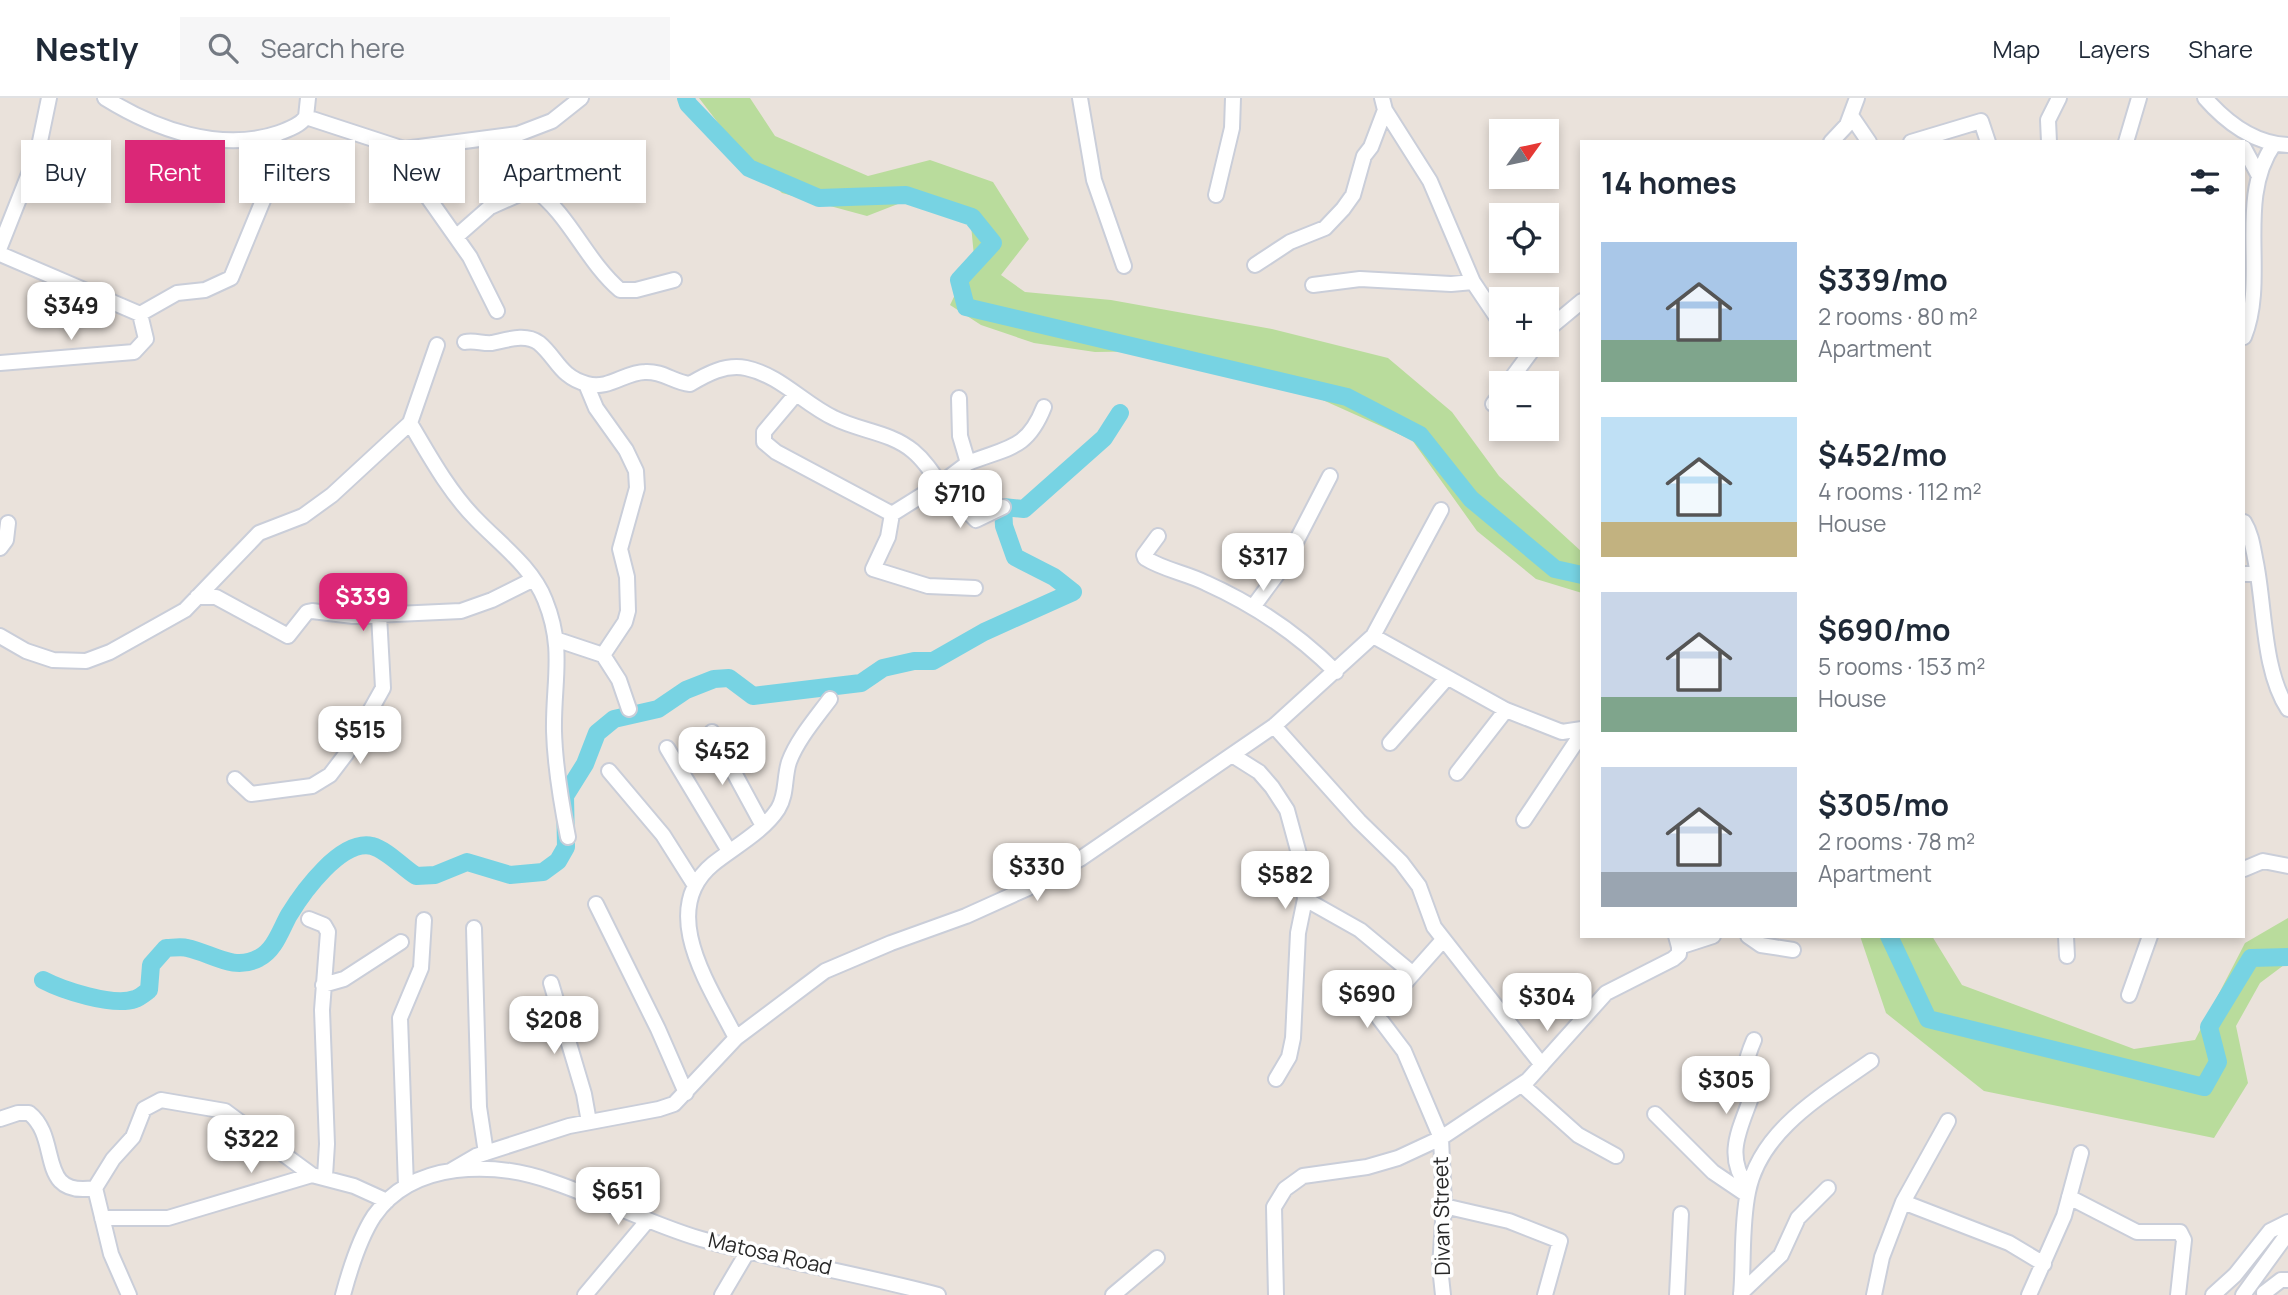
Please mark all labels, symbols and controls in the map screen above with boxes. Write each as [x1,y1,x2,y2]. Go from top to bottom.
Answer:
search box [180,17,670,80]
text: Nestly [35,26,138,71]
icon: search [204,29,242,67]
text: Search here [260,30,405,66]
text: Map [1993,32,2040,65]
text: Layers [2078,32,2150,65]
text: Share [2188,32,2253,65]
north arrow [1489,119,1559,189]
map controls [1489,119,1559,441]
chip: Buy [21,140,111,203]
chip: Rent [125,140,225,203]
chip: Filters [239,140,355,203]
chip: New [369,140,465,203]
chip: Apartment [479,140,646,203]
text: 14 homes [1601,162,1737,203]
icon: filters [2186,163,2224,201]
button: locate [1489,203,1559,273]
text: $339/mo [1818,259,1948,300]
icon: home [1657,270,1741,354]
pin: $349 [30,282,112,342]
button: + [1489,287,1559,357]
text: $349 [43,289,99,321]
text: 2 rooms · 80 m² [1818,300,1978,332]
text: Apartment [1818,332,1932,364]
button: − [1489,371,1559,441]
text: $452/mo [1818,434,1947,475]
icon: home [1657,445,1741,529]
pin: $710 [919,470,1001,530]
text: 4 rooms · 112 m² [1818,475,1982,507]
text: $710 [934,477,986,509]
text: House [1818,507,1887,539]
pin: $317 [1222,533,1304,593]
text: $317 [1238,540,1288,572]
pin: $339 [322,574,404,633]
text: $339 [335,580,391,612]
text: $690/mo [1818,609,1950,650]
icon: home [1657,620,1741,704]
text: 5 rooms · 153 m² [1818,650,1985,682]
text: House [1818,682,1887,714]
pin: $515 [319,706,401,766]
text: $515 [334,713,386,745]
pin: $452 [681,728,763,787]
text: $452 [694,734,750,766]
text: $305/mo [1818,784,1949,825]
icon: home [1657,795,1741,879]
text: 2 rooms · 78 m² [1818,825,1975,857]
pin: $330 [996,844,1078,903]
text: $330 [1009,850,1065,882]
pin: $582 [1244,852,1326,911]
text: Apartment [1818,857,1932,889]
text: $582 [1257,858,1313,890]
pin: $690 [1326,970,1408,1030]
pin: $304 [1506,974,1588,1033]
text: $690 [1338,977,1396,1009]
text: $304 [1519,980,1575,1012]
pin: $208 [513,996,595,1056]
text: $208 [525,1003,583,1035]
pin: $305 [1685,1056,1767,1116]
text: $305 [1698,1063,1754,1095]
pin: $322 [210,1116,292,1175]
text: $322 [223,1122,279,1154]
street label: Divan Street [1426,1156,1456,1276]
pin: $651 [577,1168,659,1227]
text: $651 [592,1174,644,1206]
street label: Matosa Road [706,1225,835,1281]

